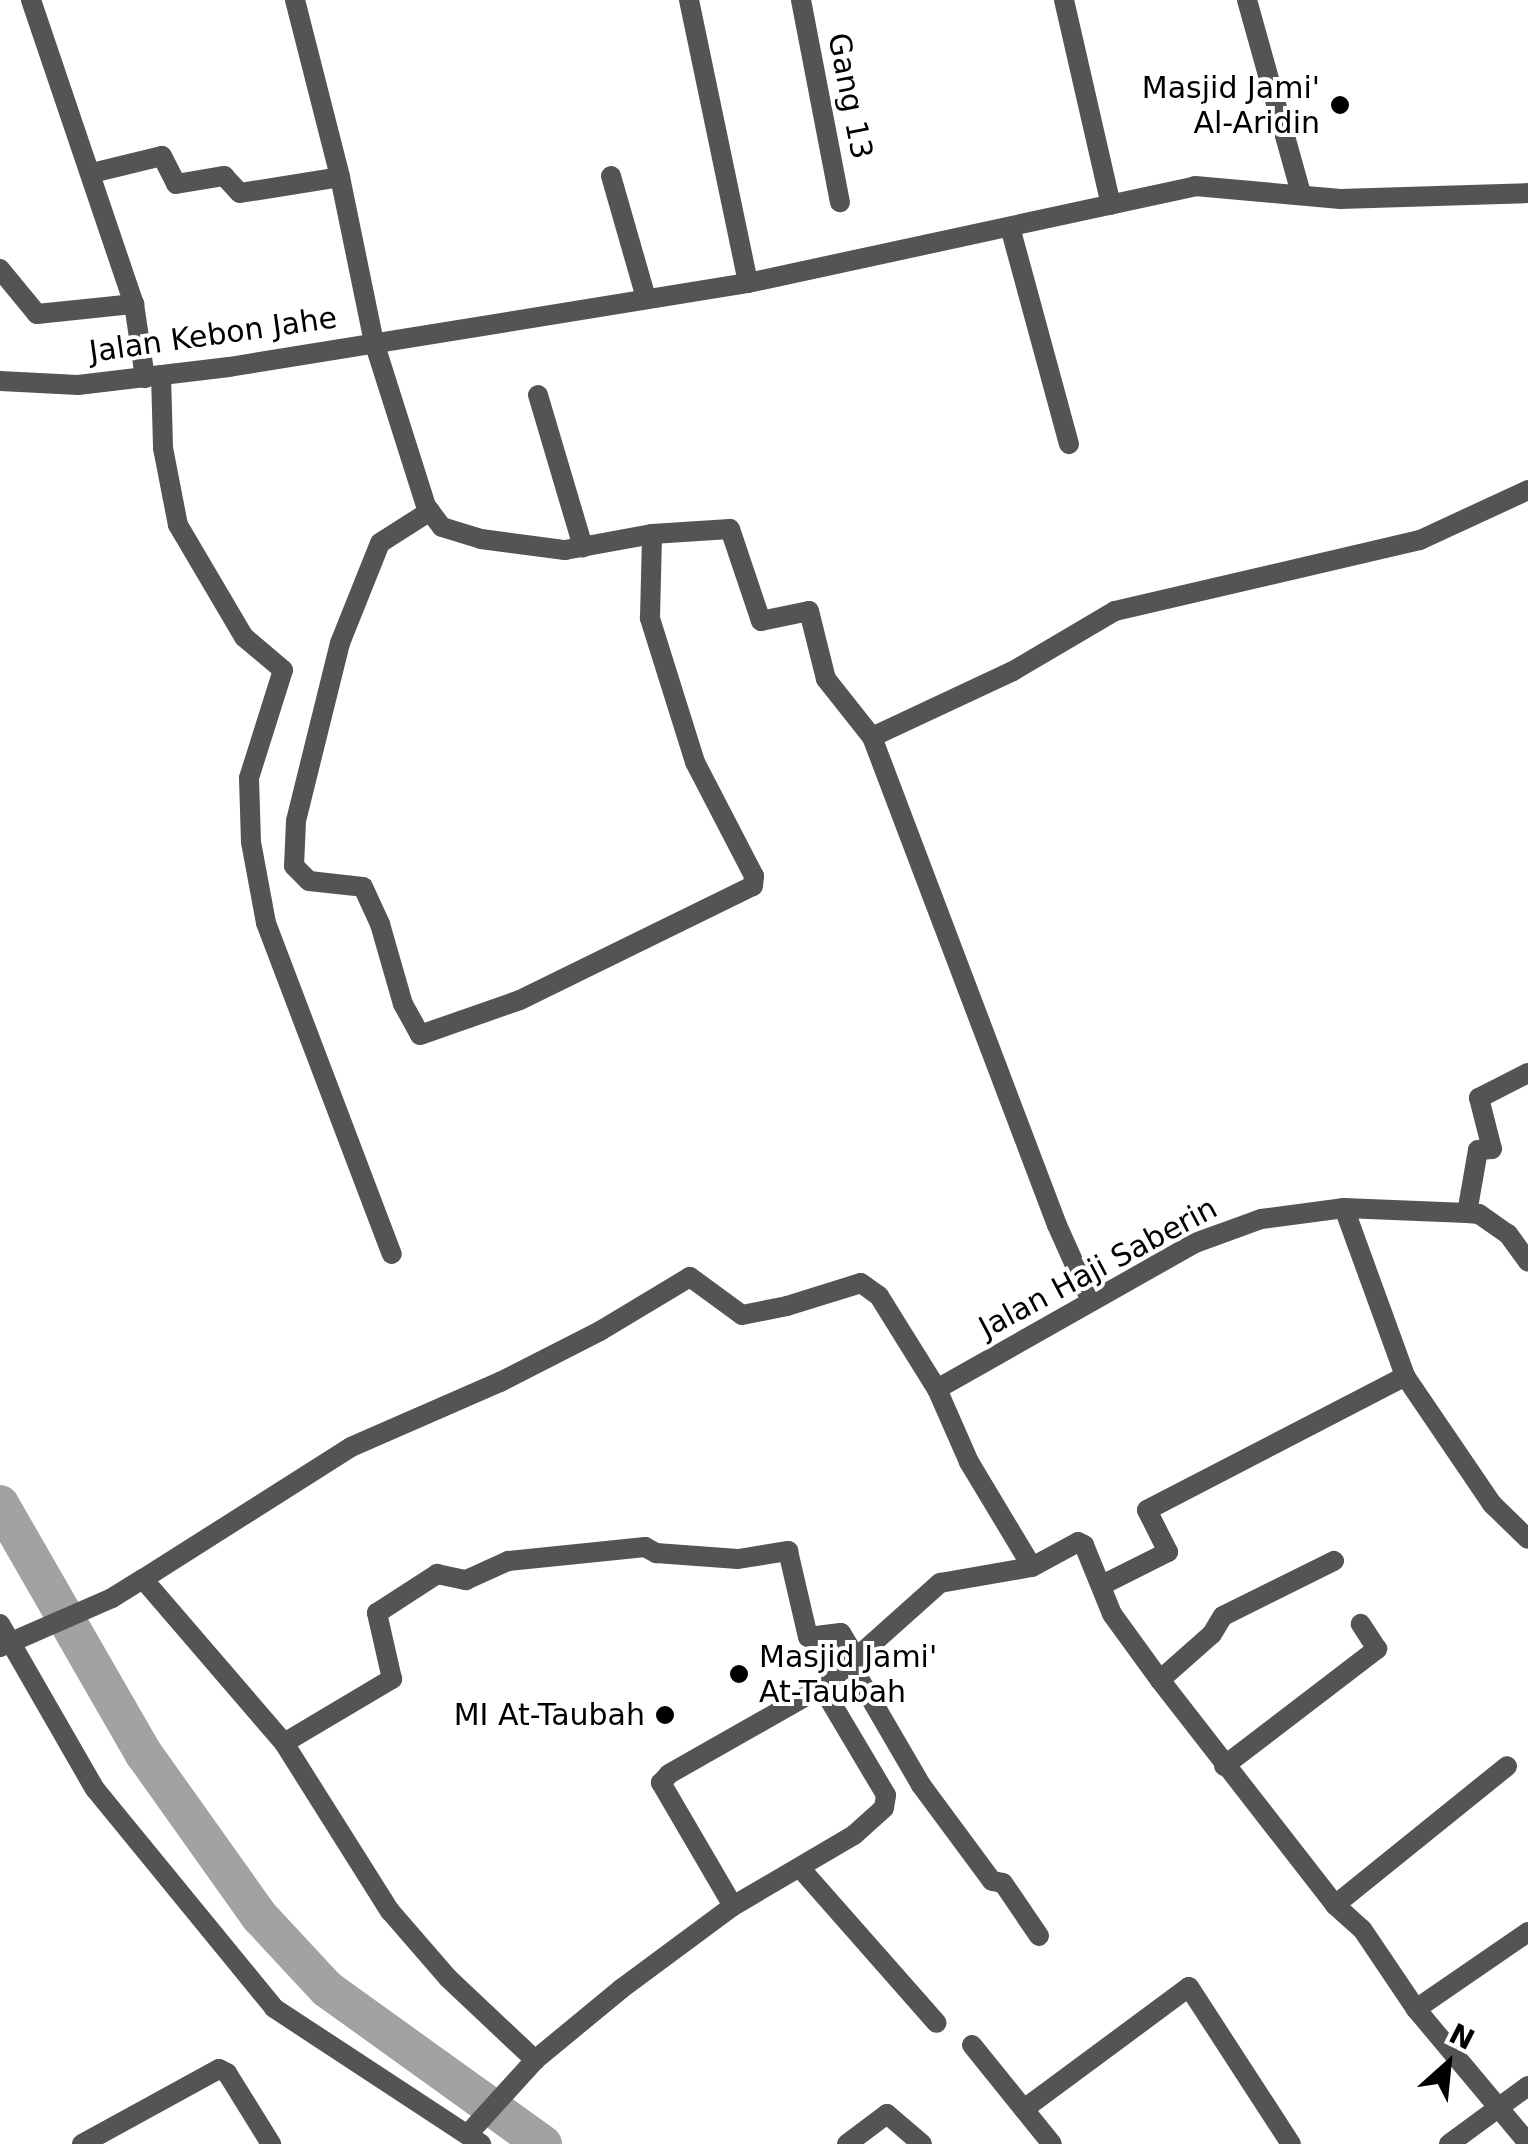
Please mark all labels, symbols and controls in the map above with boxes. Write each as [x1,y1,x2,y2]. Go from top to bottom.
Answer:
street label: Gang 13 [820,30,880,162]
place label: Masjid Jami' Al-Aridin [1142,70,1320,140]
marker: Masjid Jami' Al-Aridin [1329,94,1351,116]
street label: Jalan Kebon Jahe [87,300,339,370]
street label: Jalan Haji Saberin [973,1190,1223,1346]
place label: Masjid Jami' At-Taubah [759,1639,937,1710]
marker: Masjid Jami' At-Taubah [728,1663,750,1685]
place label: MI At-Taubah [454,1697,645,1733]
marker: MI At-Taubah [654,1704,676,1726]
north arrow [1398,2014,1498,2114]
text: N [1444,2017,1480,2057]

